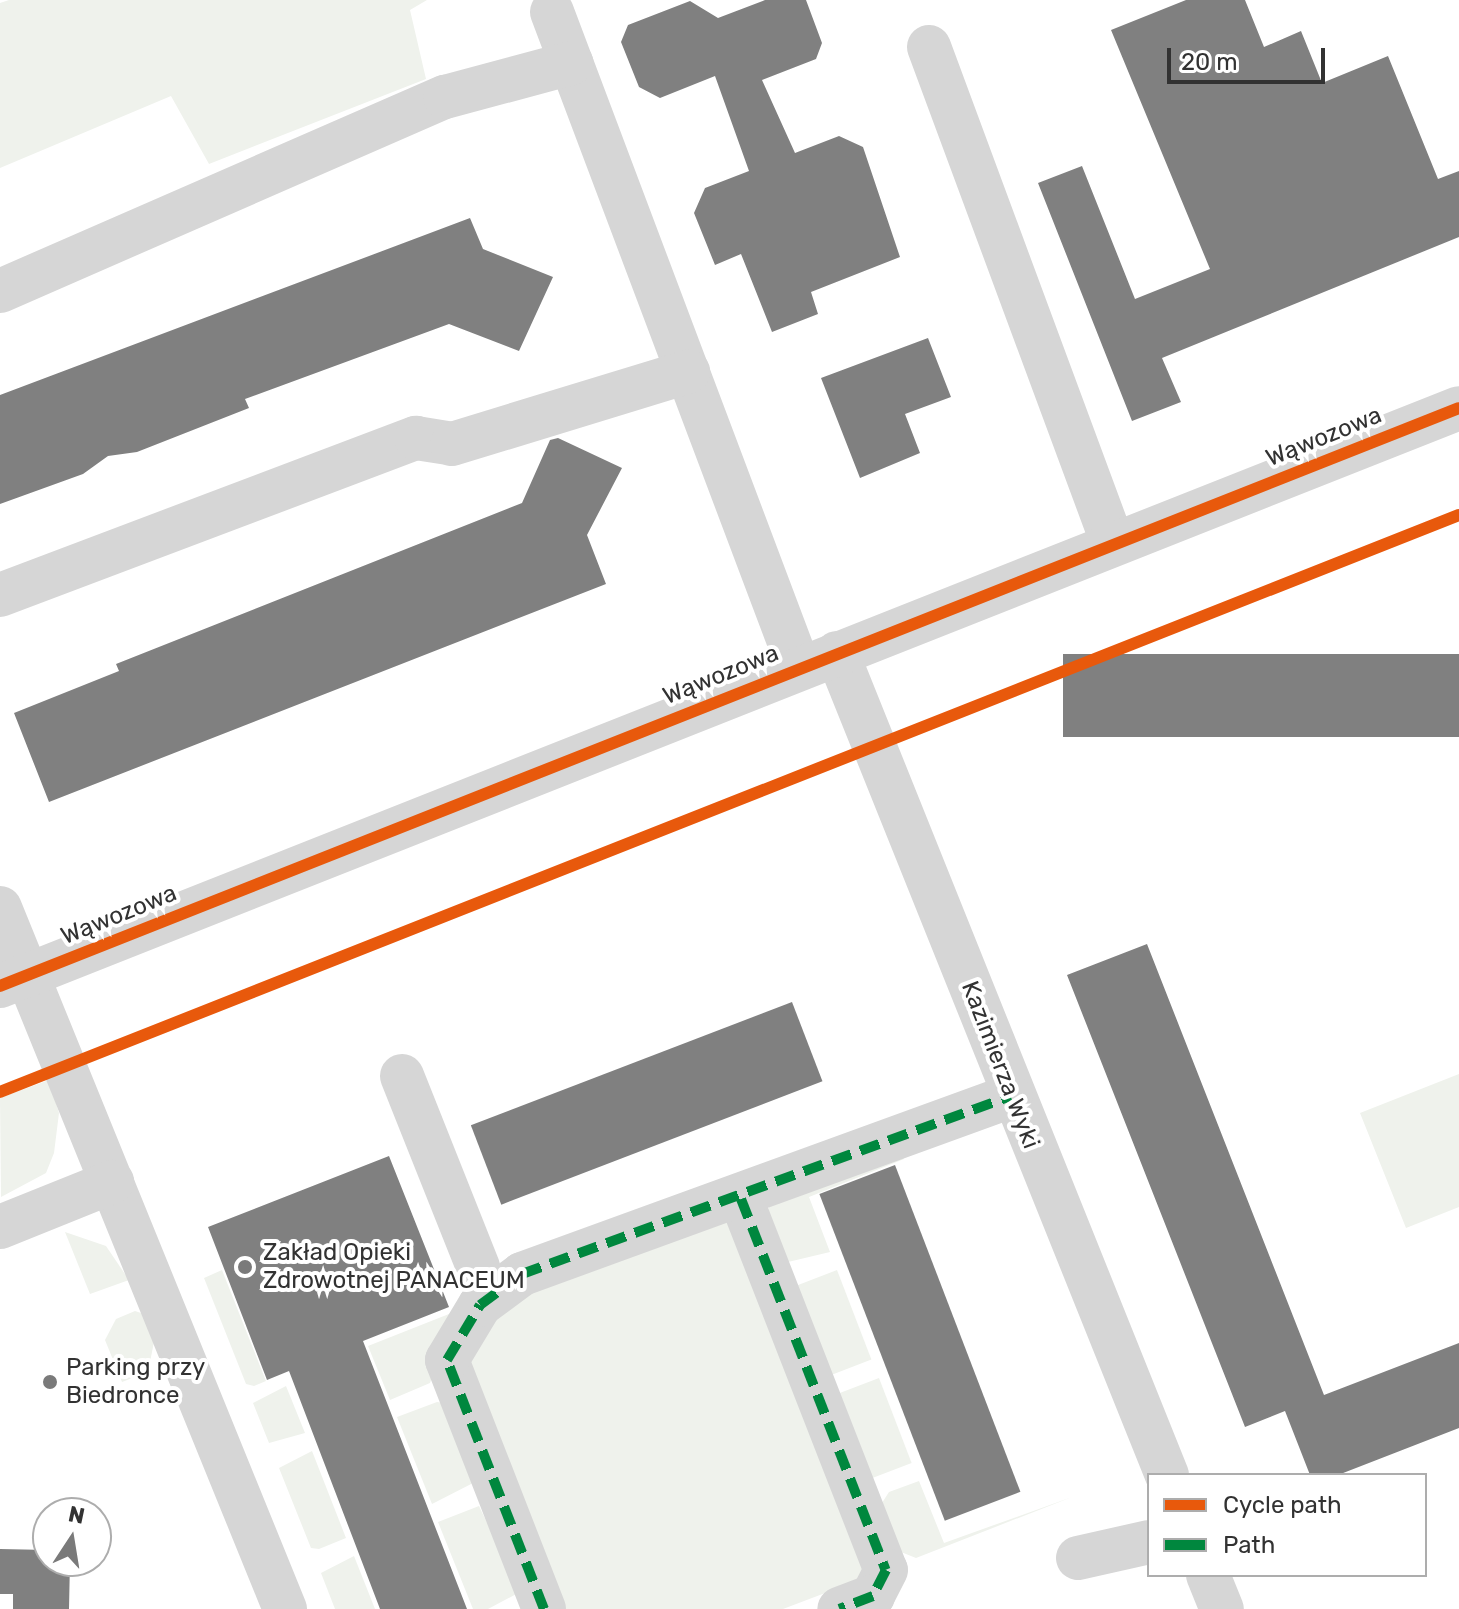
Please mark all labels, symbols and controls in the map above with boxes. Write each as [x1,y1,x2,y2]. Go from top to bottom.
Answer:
scale bar [1171,32,1329,82]
text: 20 m [1181,48,1238,76]
street label: Wąwozowa [1262,401,1386,473]
street label: Wąwozowa [659,639,783,711]
street label: Wąwozowa [57,879,181,951]
street label: Kazimierza Wyki [955,977,1045,1153]
place label: Zakład Opieki Zdrowotnej PANACEUM [263,1239,525,1295]
marker: Zakład Opieki Zdrowotnej PANACEUM [234,1256,256,1278]
place label: Parking przy Biedronce [66,1354,205,1410]
marker: Parking przy Biedronce [41,1373,59,1391]
legend [1147,1473,1427,1577]
text: Cycle path [1223,1491,1342,1519]
north arrow [32,1497,112,1577]
text: N [66,1500,87,1530]
text: Path [1223,1531,1275,1559]

